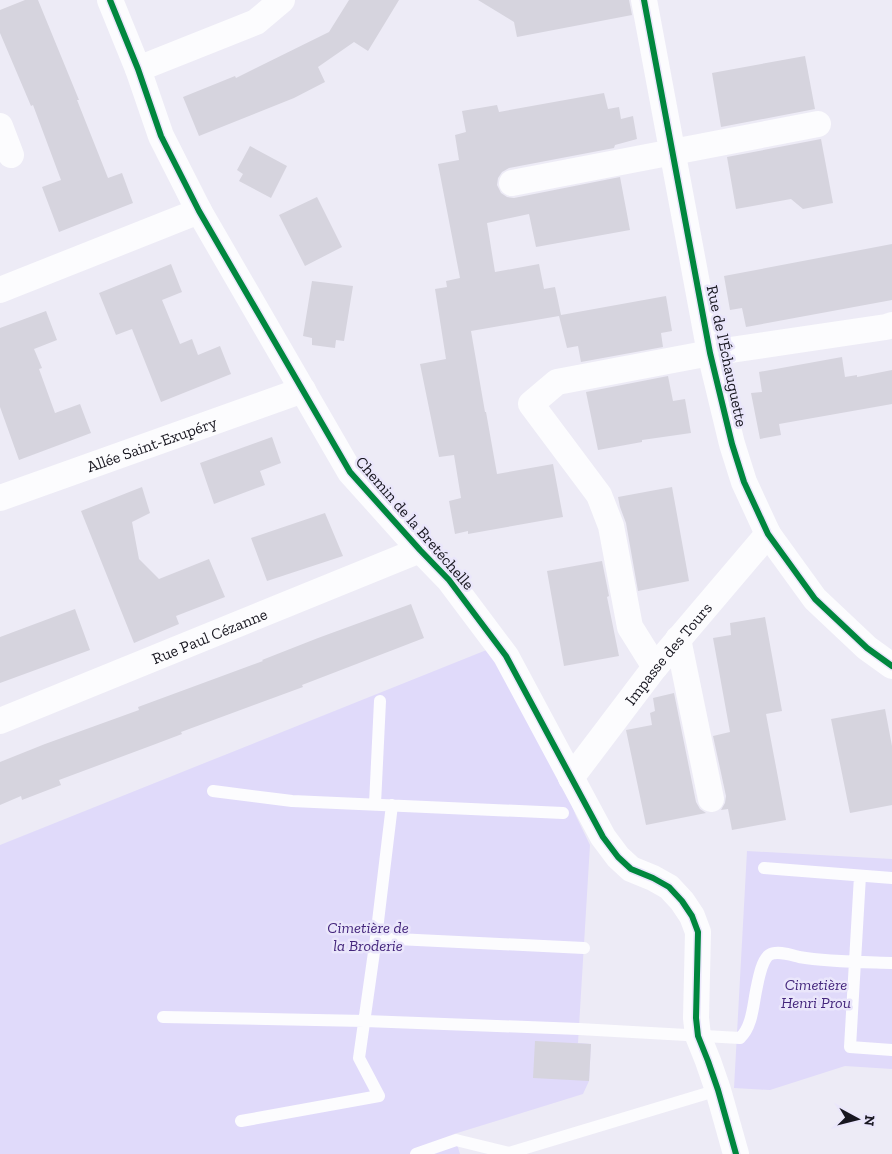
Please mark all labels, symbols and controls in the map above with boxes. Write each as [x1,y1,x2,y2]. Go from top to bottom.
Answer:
street label: Rue de l'Échauguette [703,283,751,429]
street label: Allée Saint-Exupéry [84,412,220,476]
street label: Chemin de la Bretéchelle [352,452,478,594]
street label: Impasse des Tours [620,598,716,708]
street label: Rue Paul Cézanne [149,604,270,668]
park label: Cimetière de la Broderie [327,918,409,955]
park label: Cimetière Henri Prou [781,975,851,1012]
north arrow [832,1094,882,1144]
text: N [860,1114,878,1127]

